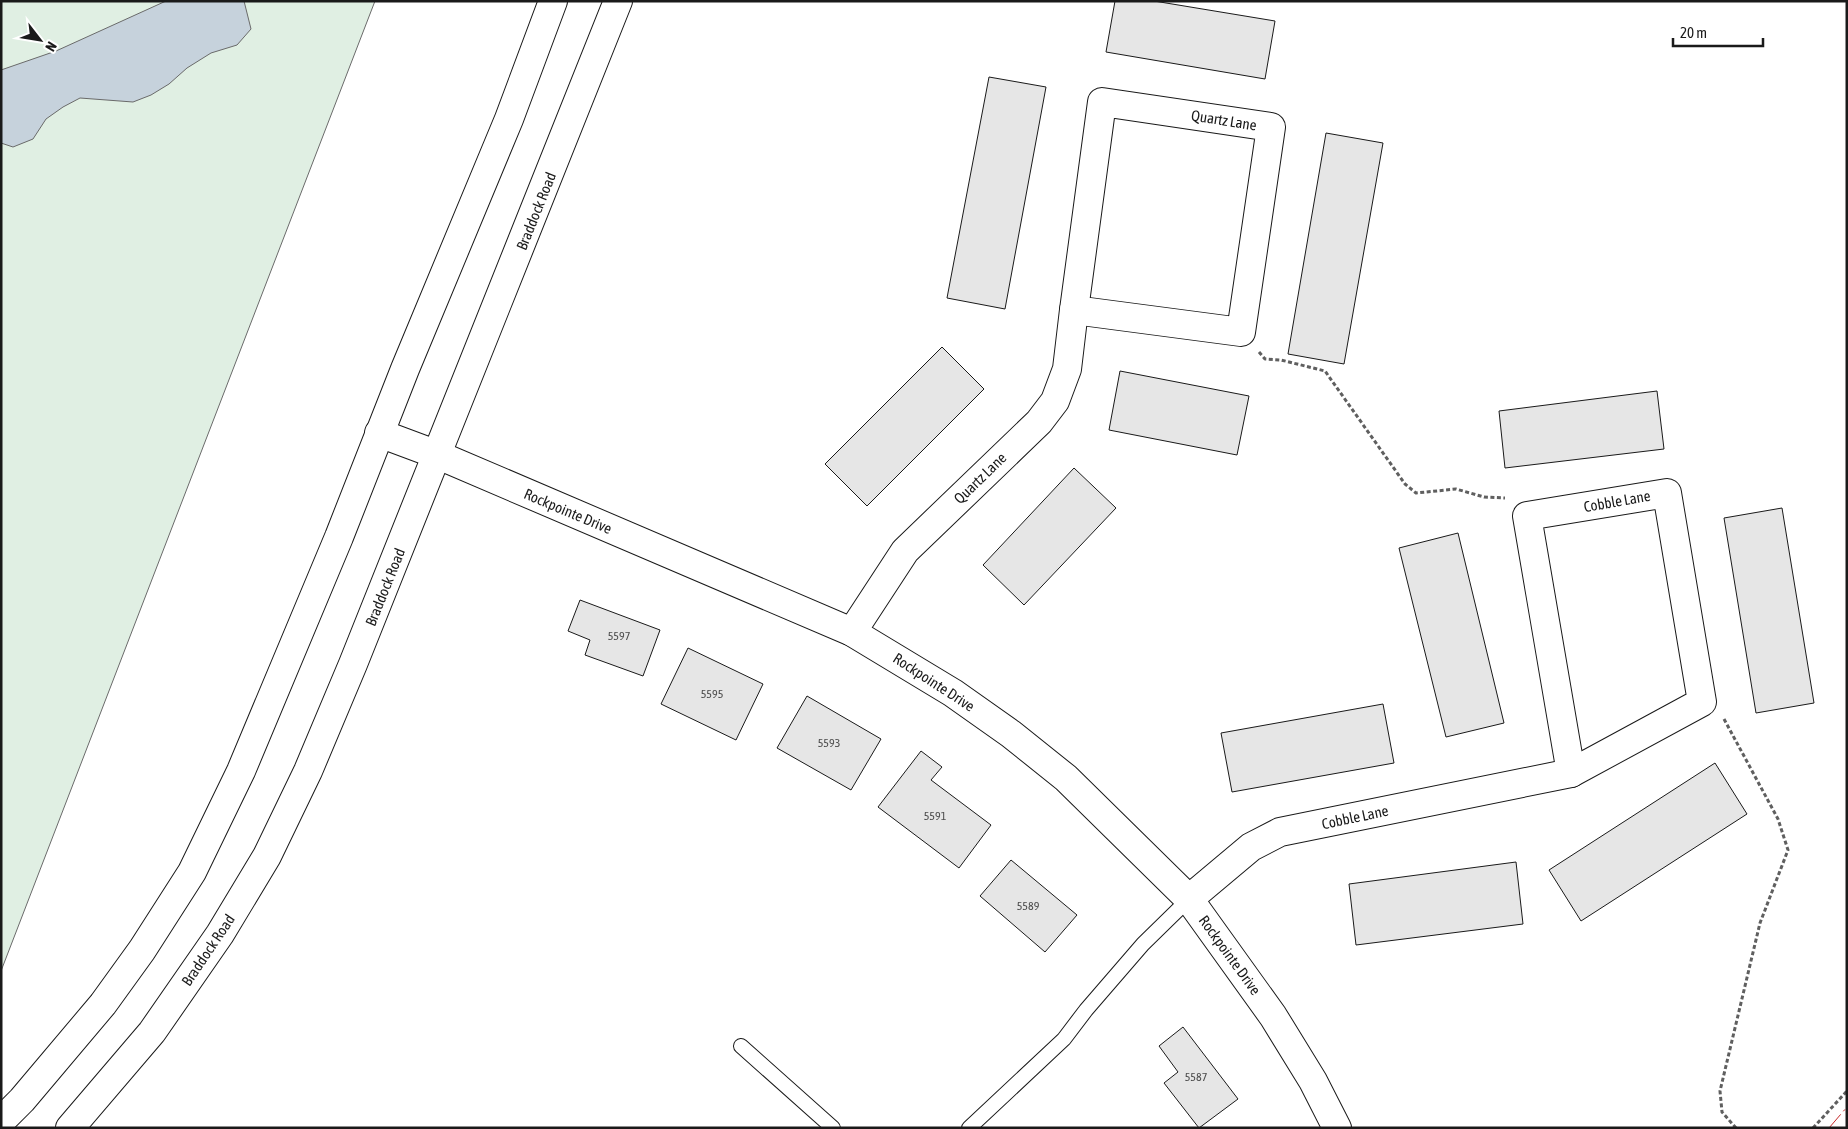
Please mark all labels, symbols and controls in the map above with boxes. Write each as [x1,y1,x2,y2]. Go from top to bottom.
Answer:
north arrow [15,15,65,65]
scale bar [1673,15,1763,47]
text: 20 m [1680,24,1707,41]
text: N [42,39,60,54]
street label: Quartz Lane [1190,106,1258,134]
street label: Braddock Road [513,170,559,252]
street label: Quartz Lane [950,449,1010,507]
street label: Rockpointe Drive [522,485,615,537]
street label: Cobble Lane [1582,487,1652,515]
street label: Braddock Road [362,546,408,628]
house number: 5597 [608,629,631,643]
street label: Rockpointe Drive [890,649,978,715]
house number: 5595 [701,687,723,701]
house number: 5593 [818,736,840,750]
street label: Cobble Lane [1320,802,1390,832]
house number: 5591 [924,809,947,823]
house number: 5589 [1017,899,1040,913]
street label: Braddock Road [178,911,238,989]
street label: Rockpointe Drive [1196,912,1265,998]
house number: 5587 [1185,1070,1208,1084]

